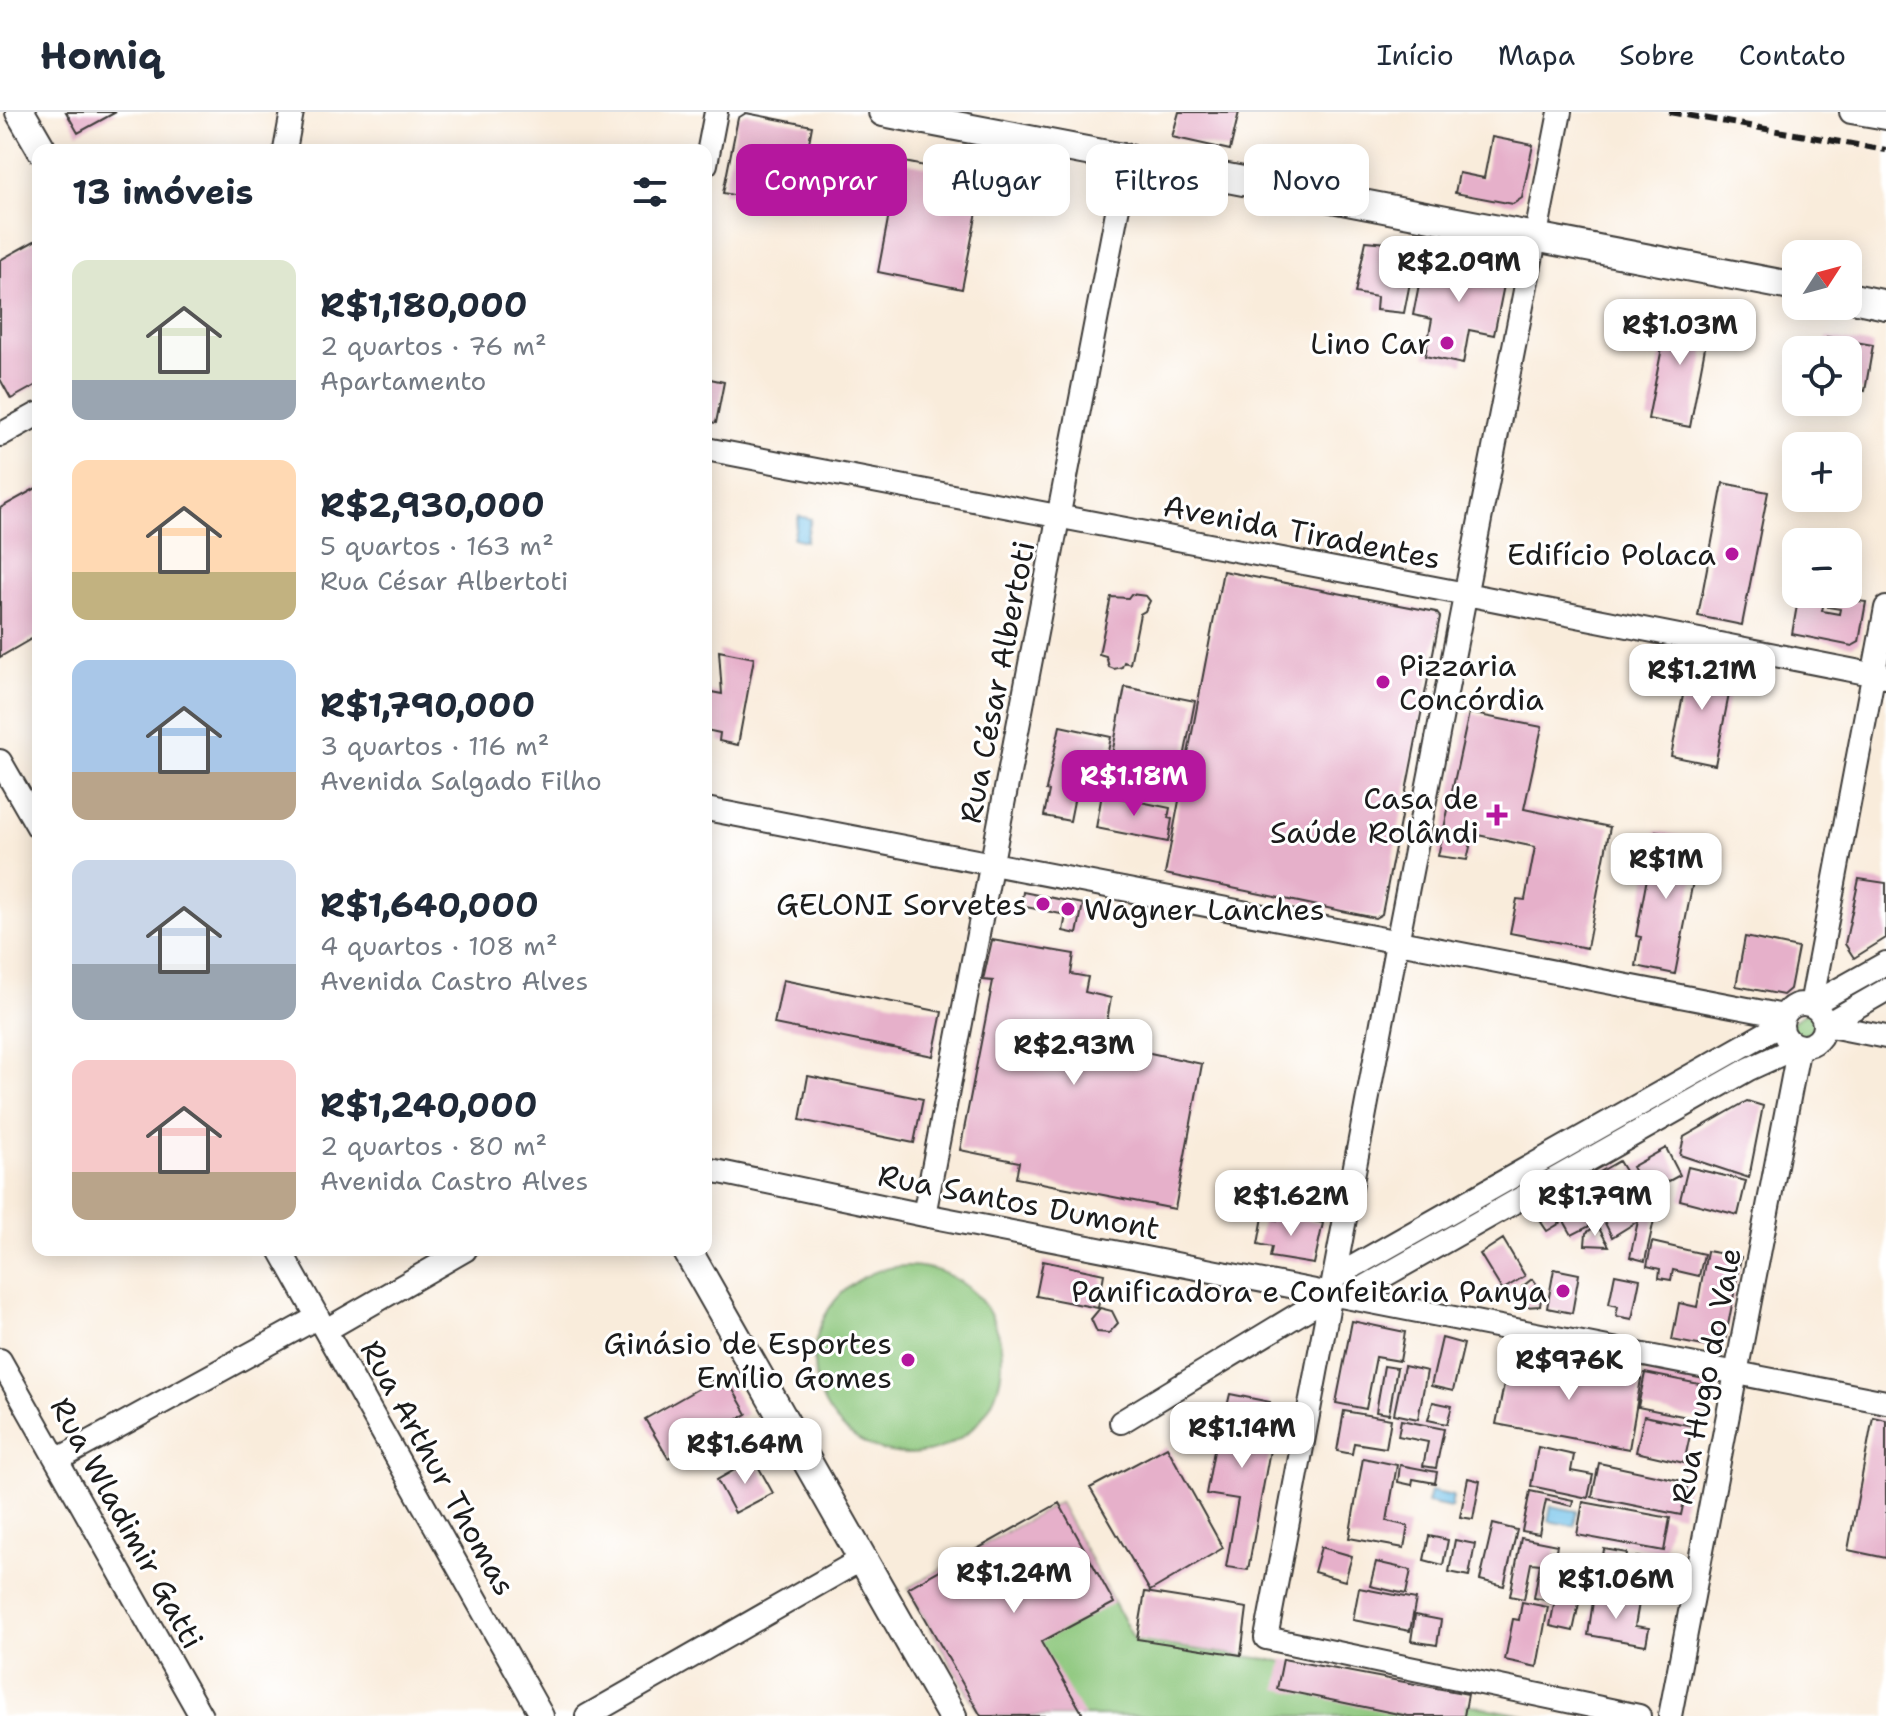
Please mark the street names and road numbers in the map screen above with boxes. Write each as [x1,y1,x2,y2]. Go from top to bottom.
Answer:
street label: Avenida Tiradentes [1160,485,1444,579]
street label: Rua César Albertoti [950,537,1044,827]
street label: Rua Santos Dumont [875,1155,1163,1249]
street label: Rua Hugo do Vale [1661,1244,1751,1508]
street label: Rua Arthur Thomas [351,1333,525,1603]
street label: Rua Wladimir Gatti [41,1390,213,1656]

